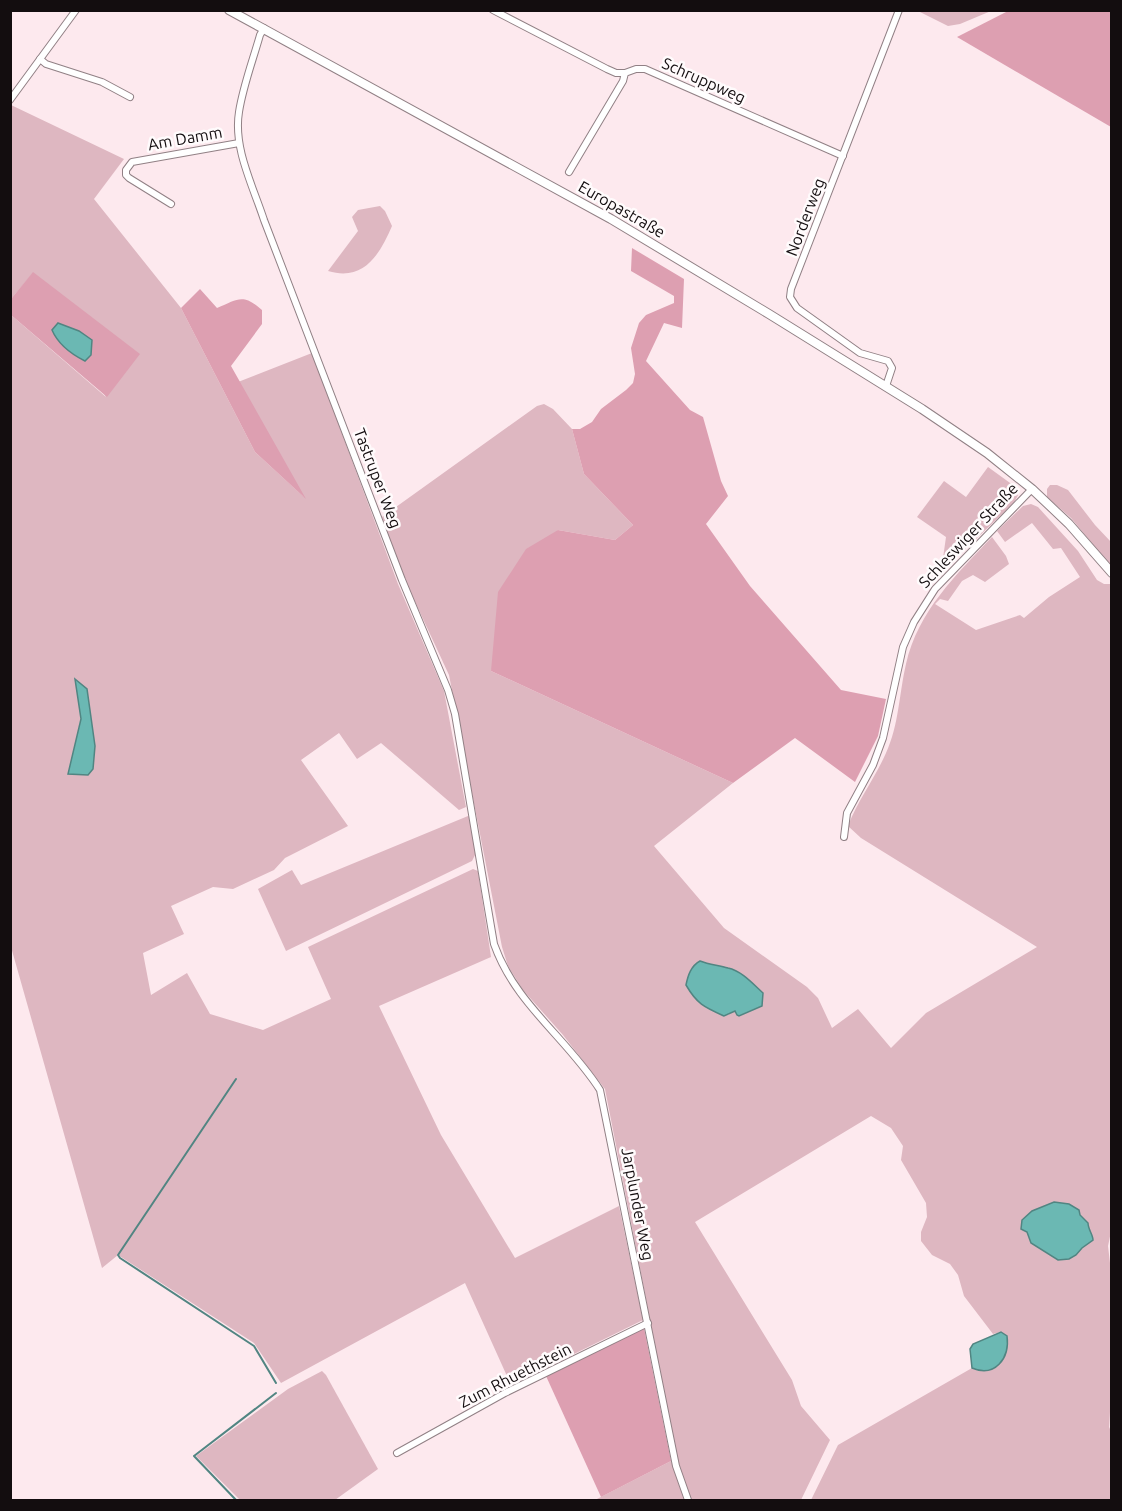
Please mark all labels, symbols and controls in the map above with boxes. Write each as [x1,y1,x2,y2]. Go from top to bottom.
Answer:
street label: Schruppweg [660,54,748,106]
street label: Am Damm [146,123,224,153]
street label: Norderweg [782,176,828,258]
street label: Europastraße [576,177,668,241]
street label: Tastruper Weg [351,426,405,530]
street label: Schleswiger Straße [915,479,1021,591]
street label: Jarplunder Weg [618,1146,658,1262]
street label: Zum Rhuethstein [456,1339,574,1411]

